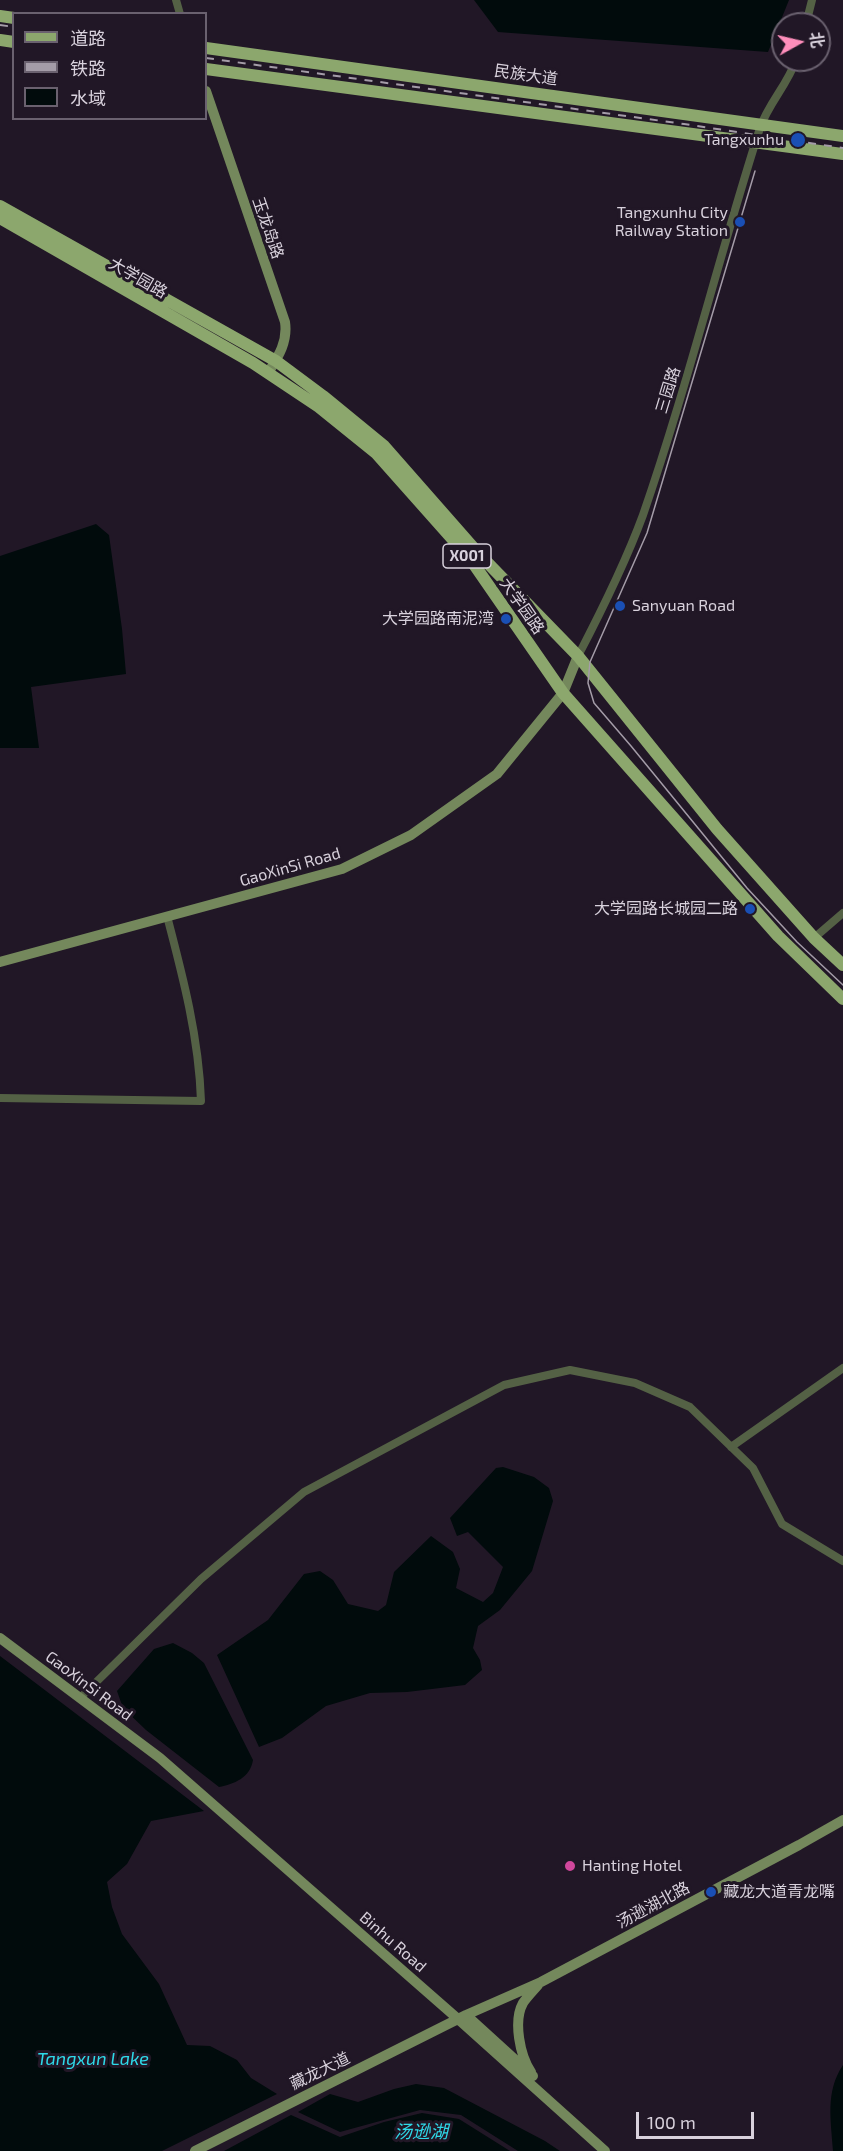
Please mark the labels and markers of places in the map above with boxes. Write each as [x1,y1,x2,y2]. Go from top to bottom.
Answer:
place label: Tangxunhu [704,130,784,150]
marker: Tangxunhu [789,131,807,149]
place label: Tangxunhu City Railway Station [615,203,728,241]
marker: Tangxunhu City Railway Station [733,215,747,229]
place label: Sanyuan Road [632,596,735,616]
marker: Sanyuan Road [613,599,627,613]
place label: 大学园路南泥湾 [382,609,494,629]
marker: 大学园路南泥湾 [499,612,513,626]
place label: 大学园路长城园二路 [594,899,738,919]
marker: 大学园路长城园二路 [743,902,757,916]
place label: Hanting Hotel [582,1856,682,1876]
marker: Hanting Hotel [563,1859,577,1873]
place label: 藏龙大道青龙嘴 [723,1882,835,1902]
marker: 藏龙大道青龙嘴 [704,1885,718,1899]

